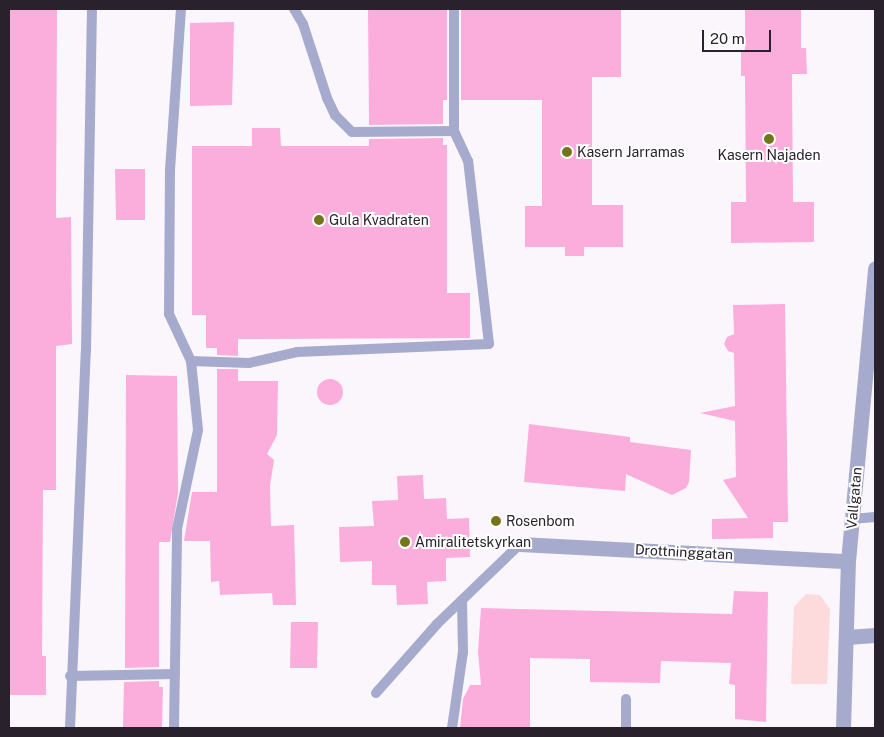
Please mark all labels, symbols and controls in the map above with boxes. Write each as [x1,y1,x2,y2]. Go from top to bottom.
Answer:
scale bar [704,20,773,52]
text: 20 m [710,30,745,47]
marker: Kasern Najaden [763,133,775,145]
place label: Kasern Jarramas [577,144,685,160]
marker: Kasern Jarramas [561,146,573,158]
place label: Kasern Najaden [717,147,821,163]
place label: Gula Kvadraten [329,212,429,228]
marker: Gula Kvadraten [313,214,325,226]
street label: Vallgatan [843,466,865,530]
place label: Rosenbom [506,513,575,529]
marker: Rosenbom [490,515,502,527]
place label: Amiralitetskyrkan [415,534,531,550]
marker: Amiralitetskyrkan [399,536,411,548]
street label: Drottninggatan [634,541,734,563]

